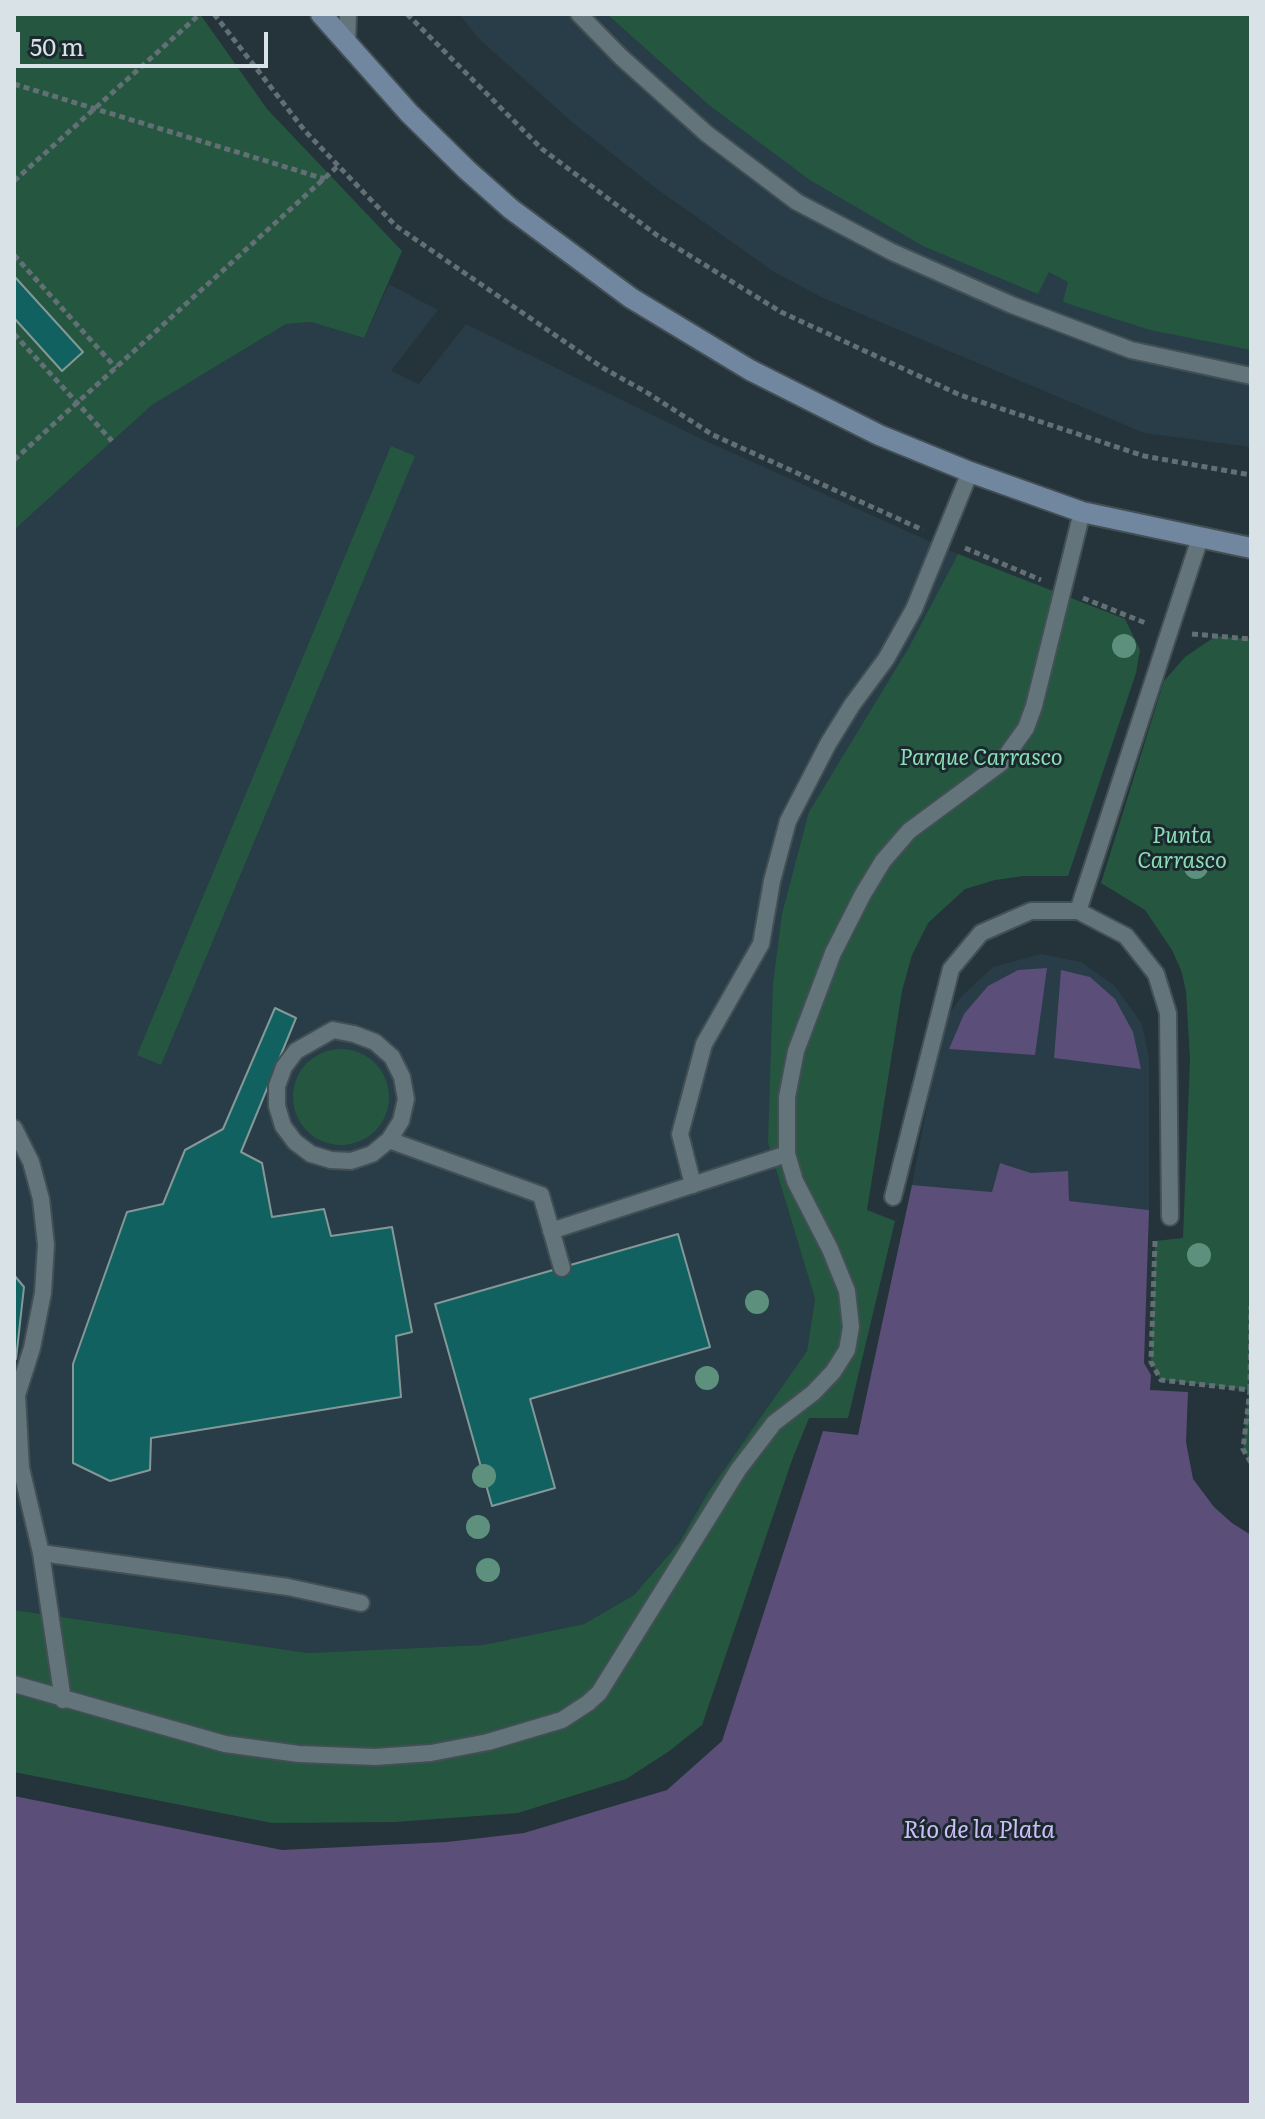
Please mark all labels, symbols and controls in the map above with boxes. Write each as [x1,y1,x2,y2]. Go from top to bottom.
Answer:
scale bar [20,16,272,66]
text: 50 m [30,28,84,63]
park label: Parque Carrasco [899,746,1063,772]
park label: Punta Carrasco [1137,824,1227,876]
water label: Río de la Plata [903,1817,1055,1845]

